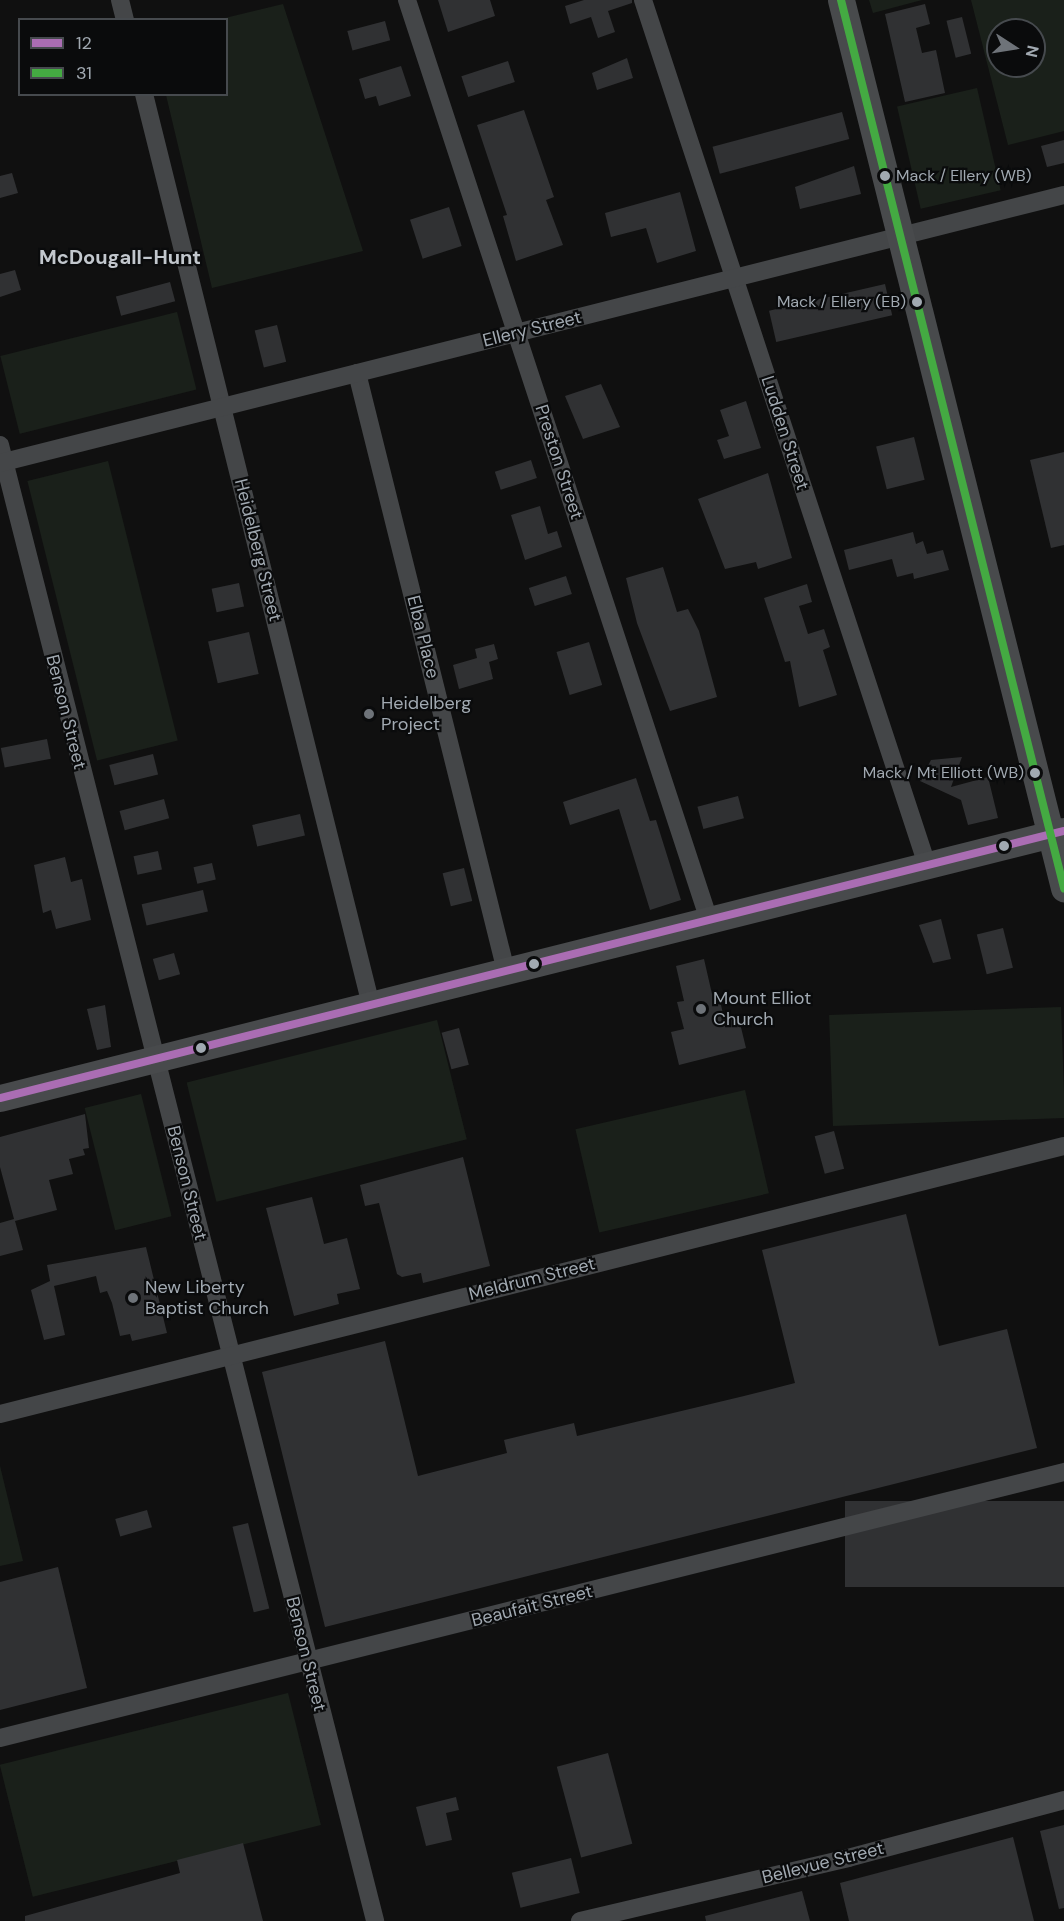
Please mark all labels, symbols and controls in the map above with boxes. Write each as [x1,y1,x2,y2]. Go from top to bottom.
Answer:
legend [18,18,228,96]
north arrow [986,18,1046,78]
text: 12 [76,31,92,55]
text: N [1021,44,1044,59]
text: 31 [76,61,92,85]
place label: Mack / Ellery (WB) [896,166,1032,186]
marker: Mack / Ellery (WB) [879,170,891,182]
district label: McDougall-Hunt [39,245,201,269]
place label: Mack / Ellery (EB) [777,292,906,312]
marker: Mack / Ellery (EB) [911,296,923,308]
street label: Ellery Street [480,306,584,352]
street label: Ludden Street [756,373,814,493]
street label: Preston Street [530,402,588,522]
street label: Heidelberg Street [230,477,286,623]
street label: Elba Place [402,593,444,681]
street label: Benson Street [41,653,91,771]
place label: Heidelberg Project [381,693,471,736]
marker: Heidelberg Project [362,707,376,721]
place label: Mack / Mt Elliott (WB) [863,763,1024,783]
marker: Mack / Mt Elliott (WB) [1029,767,1041,779]
unlabelled marker [998,840,1010,852]
unlabelled marker [528,958,540,970]
place label: Mount Elliot Church [713,988,811,1030]
marker: Mount Elliot Church [694,1002,708,1016]
unlabelled marker [195,1042,207,1054]
street label: Benson Street [162,1124,212,1242]
street label: Meldrum Street [467,1253,597,1305]
place label: New Liberty Baptist Church [145,1277,269,1320]
marker: New Liberty Baptist Church [126,1291,140,1305]
street label: Beaufait Street [469,1581,595,1631]
street label: Benson Street [281,1595,331,1713]
street label: Bellevue Street [760,1837,886,1889]

